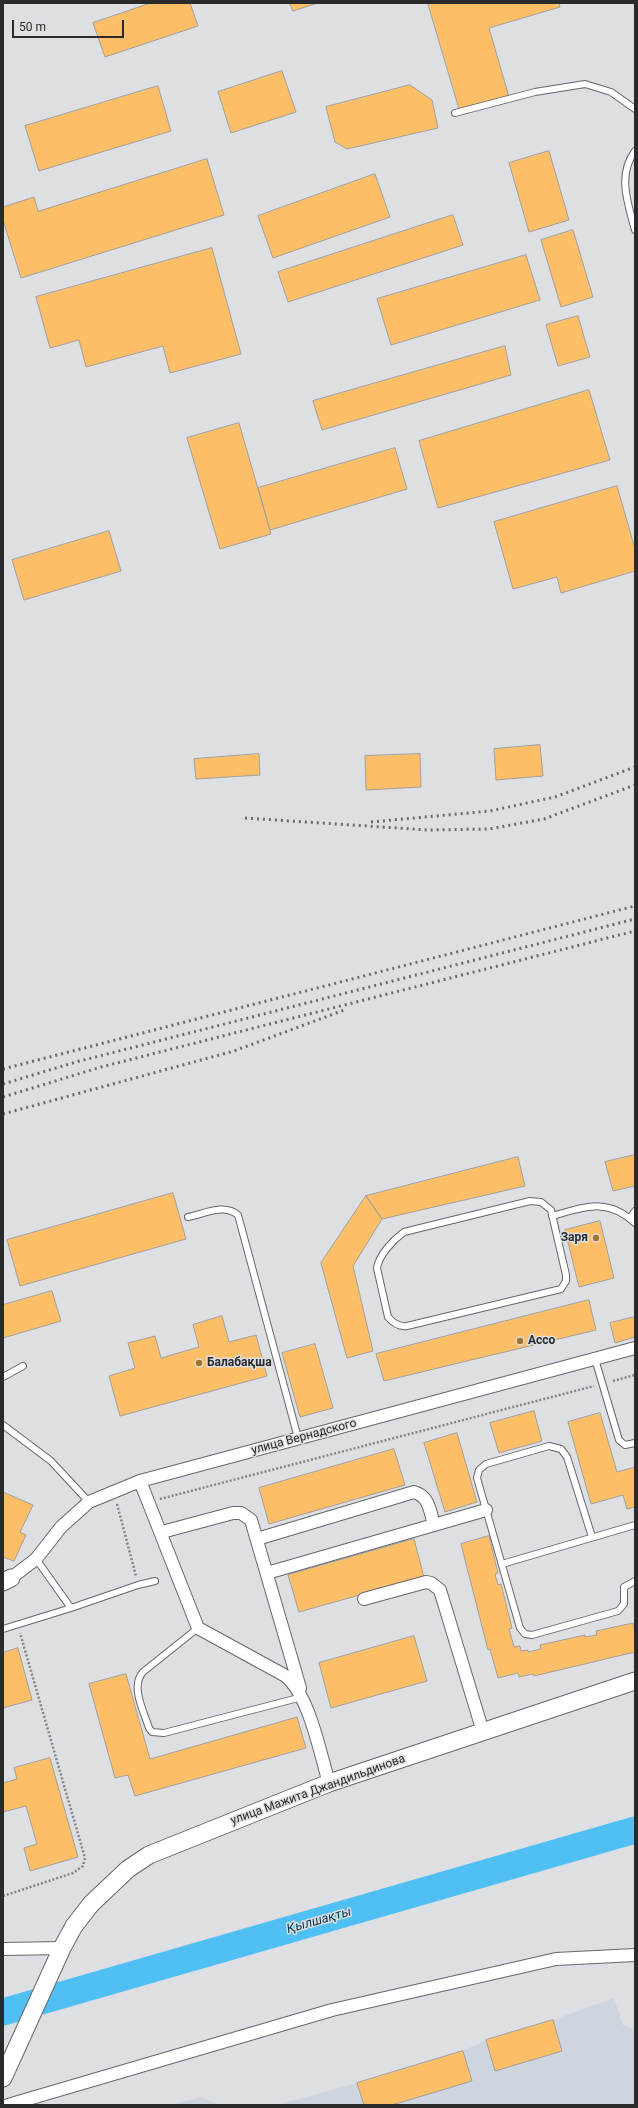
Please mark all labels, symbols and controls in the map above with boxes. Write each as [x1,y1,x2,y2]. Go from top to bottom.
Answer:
scale bar [14,12,126,38]
text: 50 m [19,20,46,34]
place label: Заря [561,1231,588,1245]
marker: Заря [591,1233,601,1243]
place label: Ассо [528,1334,555,1348]
marker: Ассо [515,1336,525,1346]
place label: Балабақша [207,1356,272,1370]
marker: Балабақша [194,1358,204,1368]
street label: улица Вернадского [250,1416,358,1458]
street label: улица Мажита Джандильдинова [229,1752,407,1828]
water label: Қылшақты [285,1904,353,1938]

